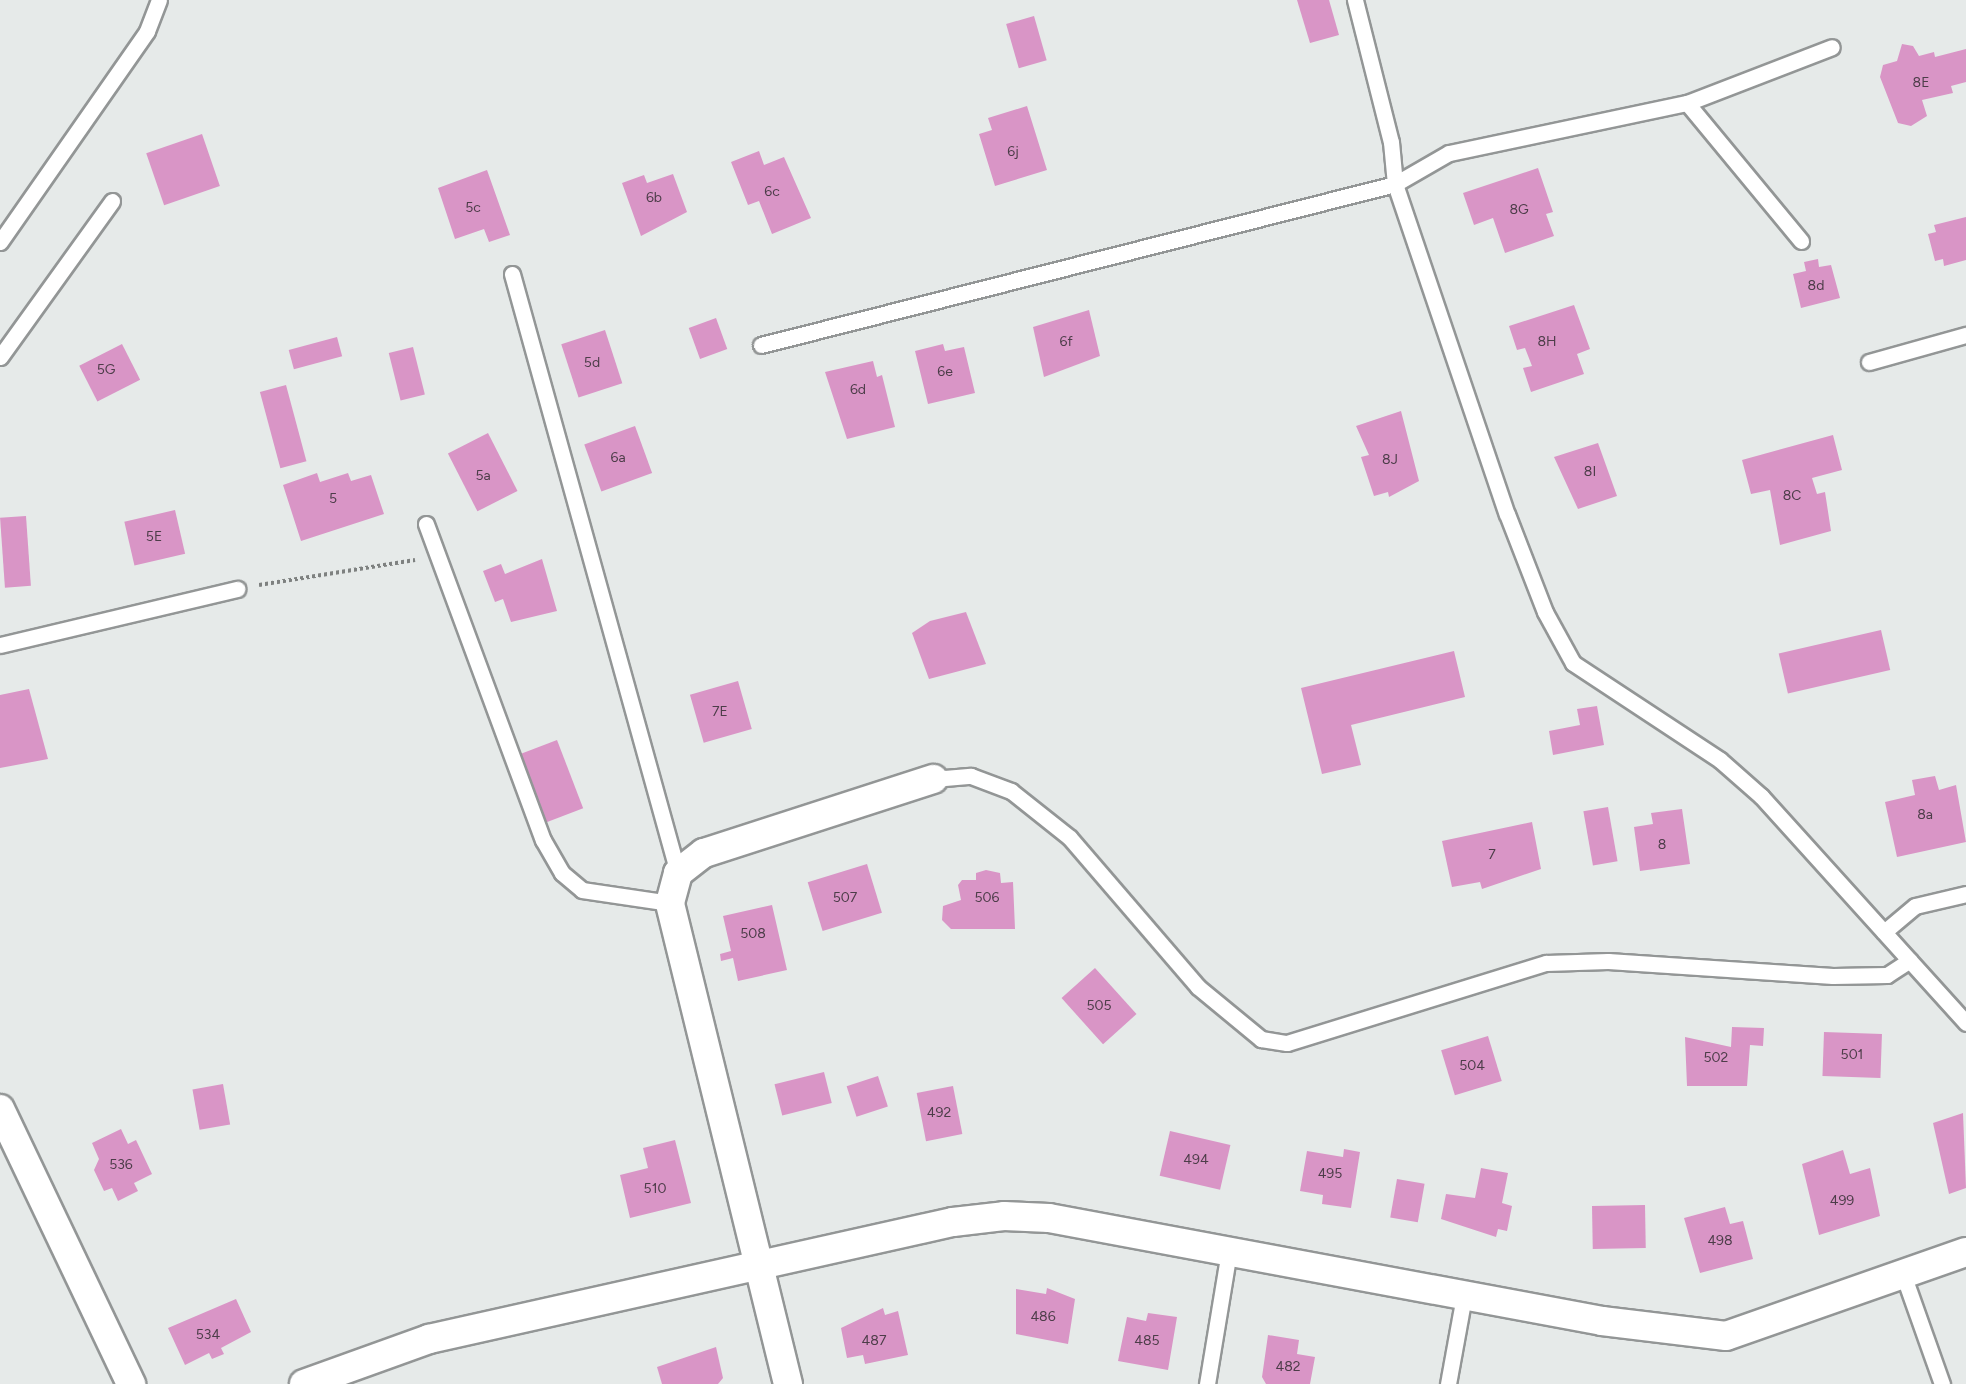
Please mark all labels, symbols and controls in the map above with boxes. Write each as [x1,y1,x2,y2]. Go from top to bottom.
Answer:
house number: 8E [1913,75,1929,91]
house number: 6j [1007,144,1019,160]
house number: 6c [764,184,780,200]
house number: 6b [646,190,662,206]
house number: 5c [465,200,481,216]
house number: 8G [1509,202,1529,218]
house number: 8d [1808,278,1824,294]
house number: 6f [1059,334,1073,350]
house number: 8H [1537,334,1557,350]
house number: 5d [584,355,600,371]
house number: 5G [97,362,115,378]
house number: 6e [937,364,953,380]
house number: 6d [850,382,866,398]
house number: 6a [610,450,626,466]
house number: 8J [1382,452,1398,468]
house number: 8I [1584,464,1596,480]
house number: 5a [475,468,491,484]
house number: 8C [1783,488,1801,504]
house number: 5 [329,491,337,507]
house number: 5E [146,529,162,545]
house number: 7E [712,704,728,720]
house number: 8a [1917,807,1933,823]
house number: 8 [1658,837,1666,853]
house number: 7 [1488,847,1496,863]
house number: 507 [833,890,857,906]
house number: 506 [975,890,999,906]
house number: 508 [740,926,766,942]
house number: 505 [1086,998,1112,1014]
house number: 501 [1841,1047,1863,1063]
house number: 502 [1704,1050,1728,1066]
house number: 504 [1459,1058,1485,1074]
house number: 492 [927,1105,951,1121]
house number: 494 [1183,1152,1209,1168]
house number: 536 [109,1157,133,1173]
house number: 495 [1318,1166,1342,1182]
house number: 510 [644,1181,666,1197]
house number: 499 [1830,1193,1854,1209]
house number: 498 [1707,1233,1733,1249]
house number: 486 [1030,1309,1056,1325]
house number: 534 [196,1327,220,1343]
house number: 487 [862,1333,886,1349]
house number: 485 [1134,1333,1160,1349]
house number: 482 [1275,1359,1301,1375]

